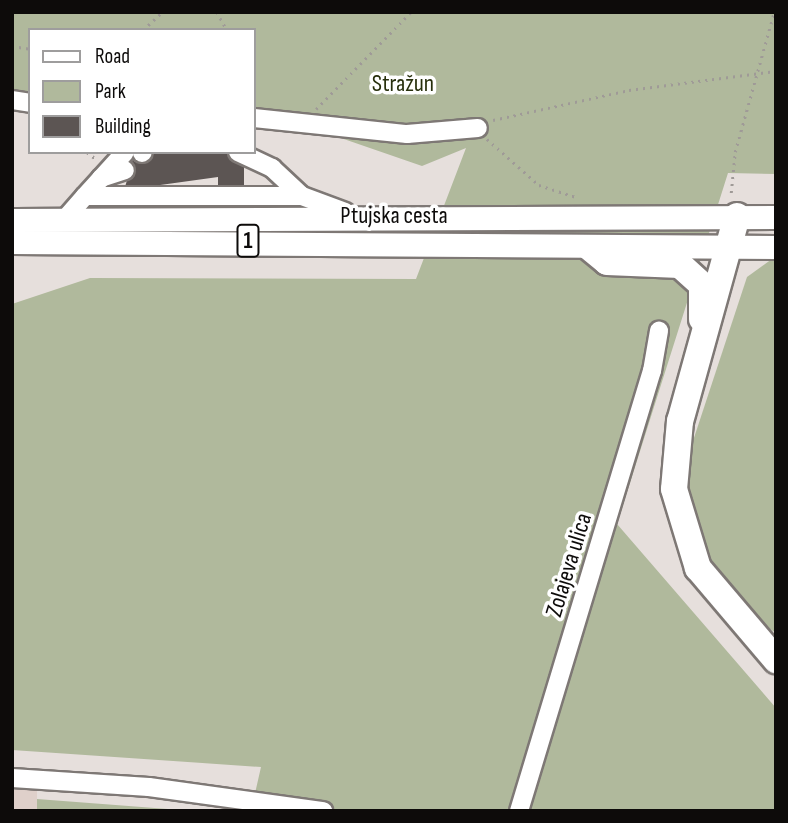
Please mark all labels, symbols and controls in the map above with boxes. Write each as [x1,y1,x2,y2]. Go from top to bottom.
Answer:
legend [28,28,256,154]
text: Road [95,44,130,69]
park label: Stražun [372,70,434,98]
text: Park [95,79,126,104]
text: Building [95,114,151,139]
street label: Ptujska cesta [340,202,448,230]
road number: 1 [236,222,260,260]
street label: Zolajeva ulica [540,510,598,620]

